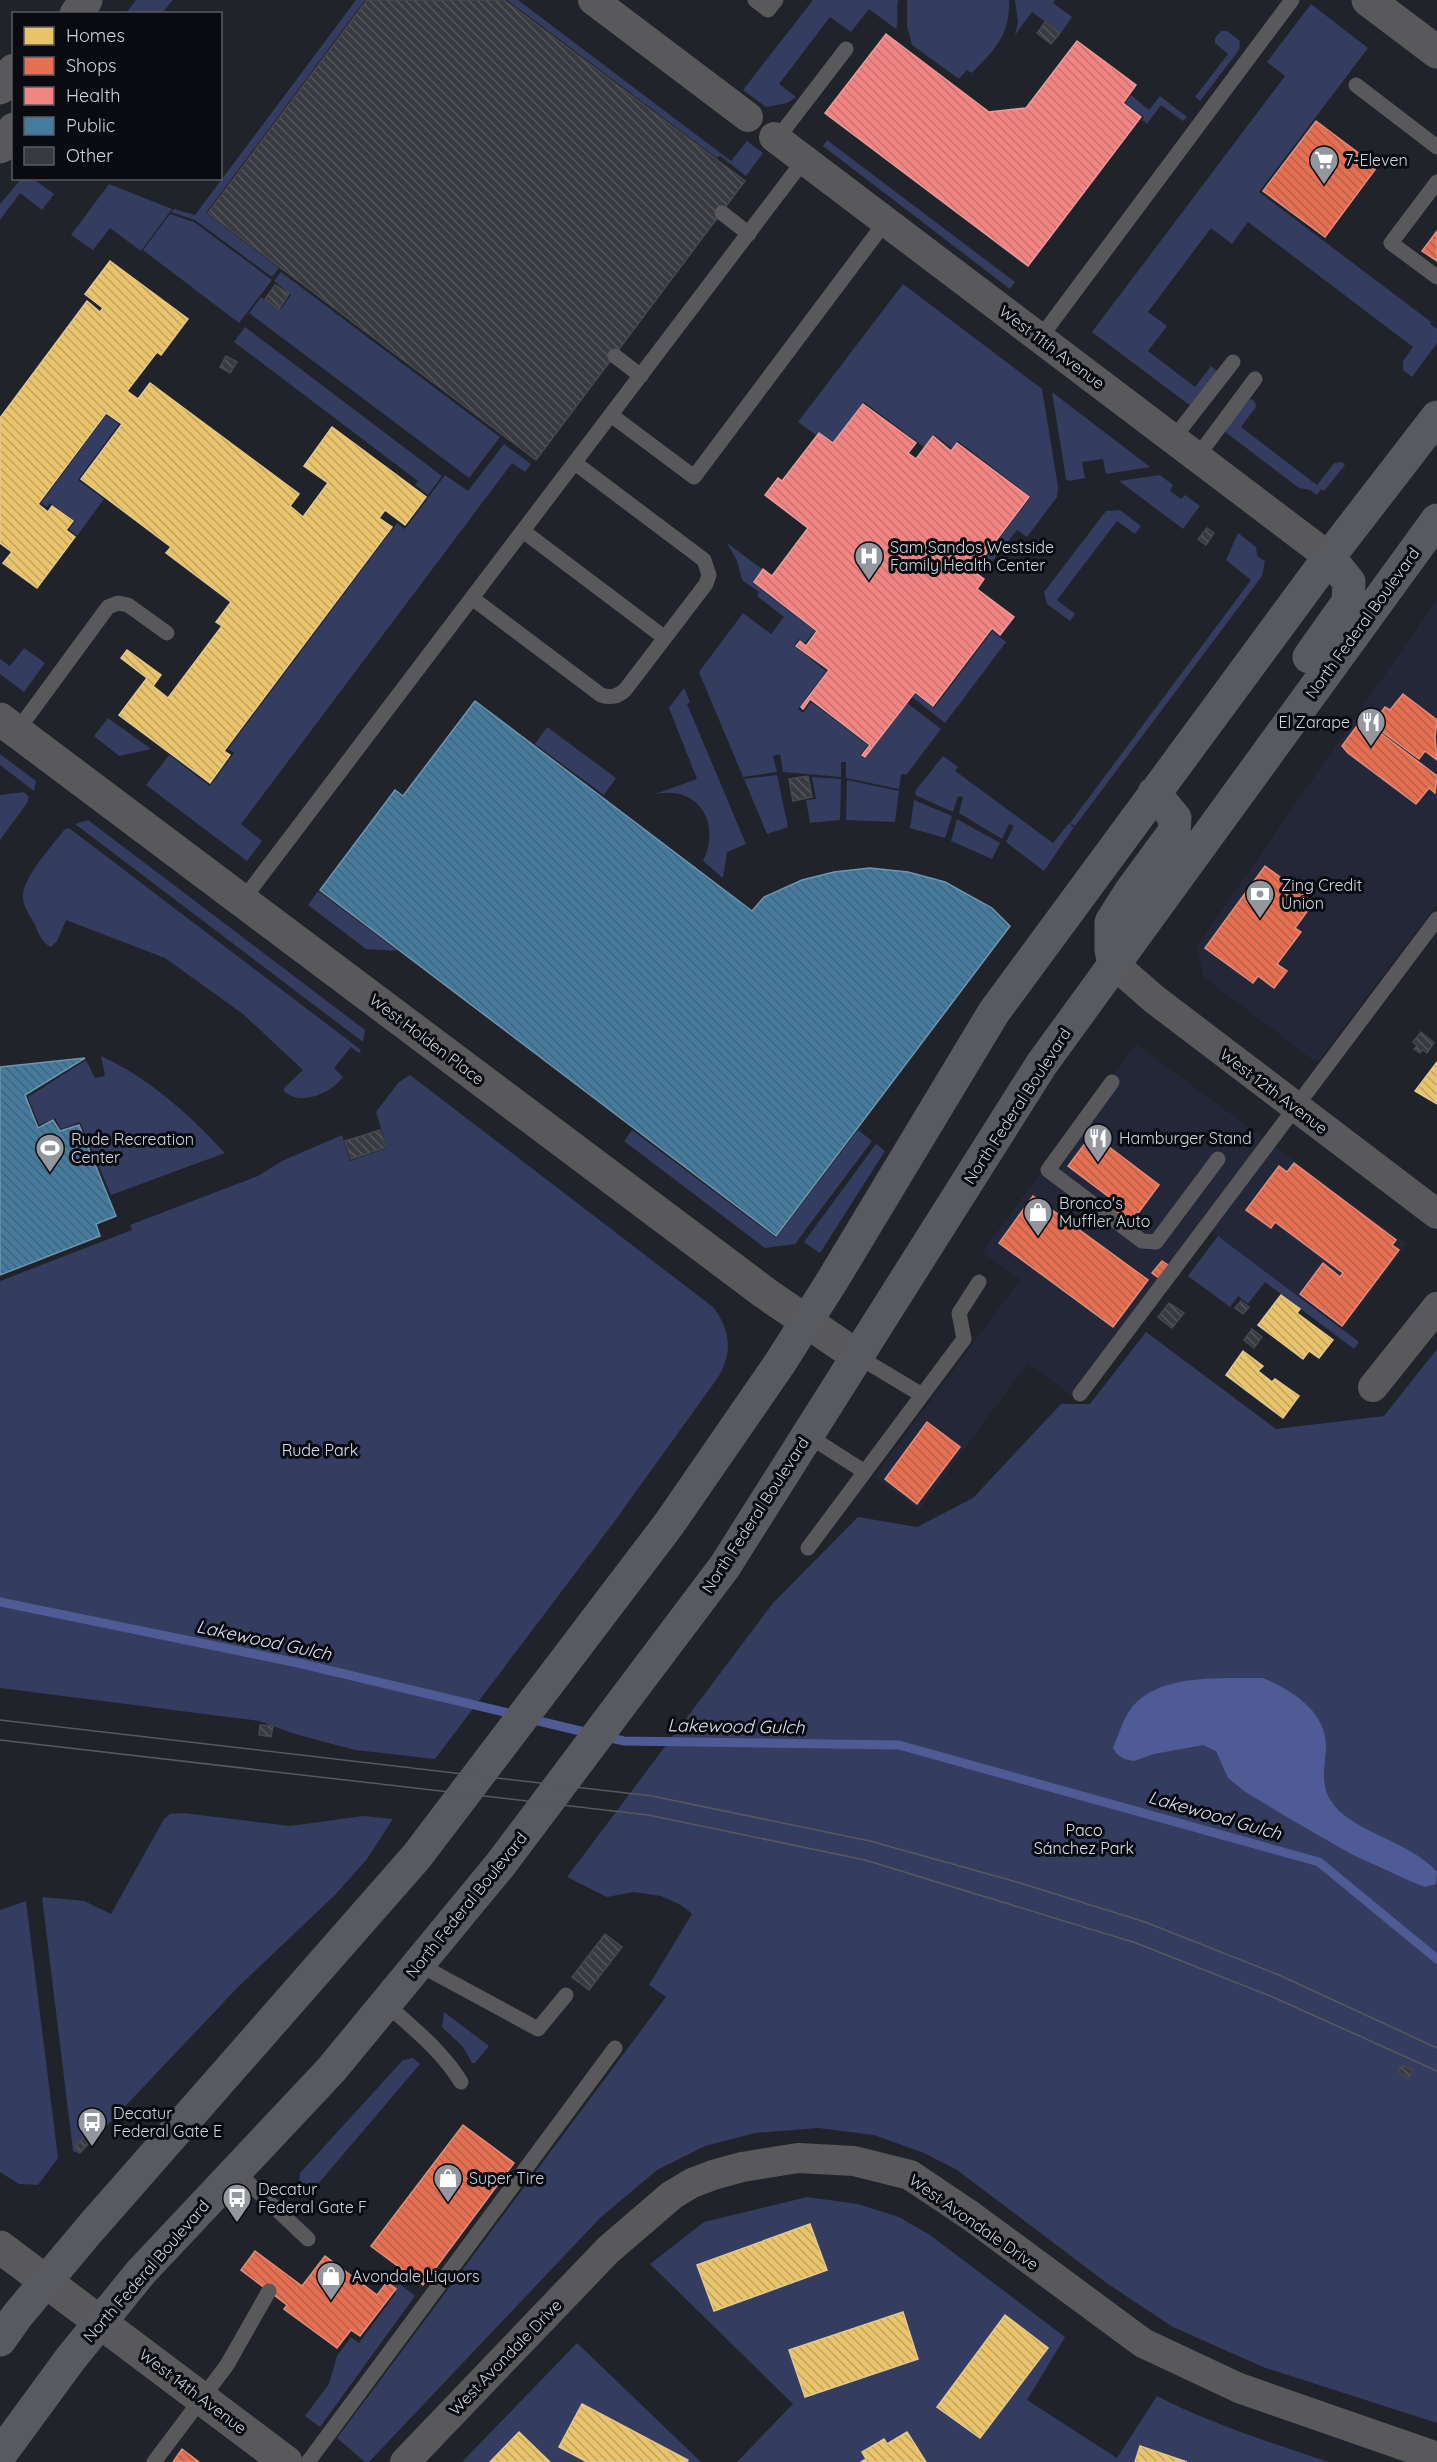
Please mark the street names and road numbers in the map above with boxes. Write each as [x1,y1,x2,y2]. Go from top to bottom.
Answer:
street label: West 11th Avenue [995,301,1109,393]
street label: North Federal Boulevard [1300,544,1424,702]
street label: West Holden Place [366,989,488,1089]
street label: North Federal Boulevard [959,1024,1075,1188]
street label: West 12th Avenue [1216,1044,1332,1138]
street label: North Federal Boulevard [697,1433,813,1597]
street label: North Federal Boulevard [401,1828,531,1982]
street label: West Avondale Drive [905,2170,1043,2274]
street label: North Federal Boulevard [79,2196,213,2346]
street label: West Avondale Drive [444,2295,566,2419]
street label: West 14th Avenue [135,2344,251,2438]

